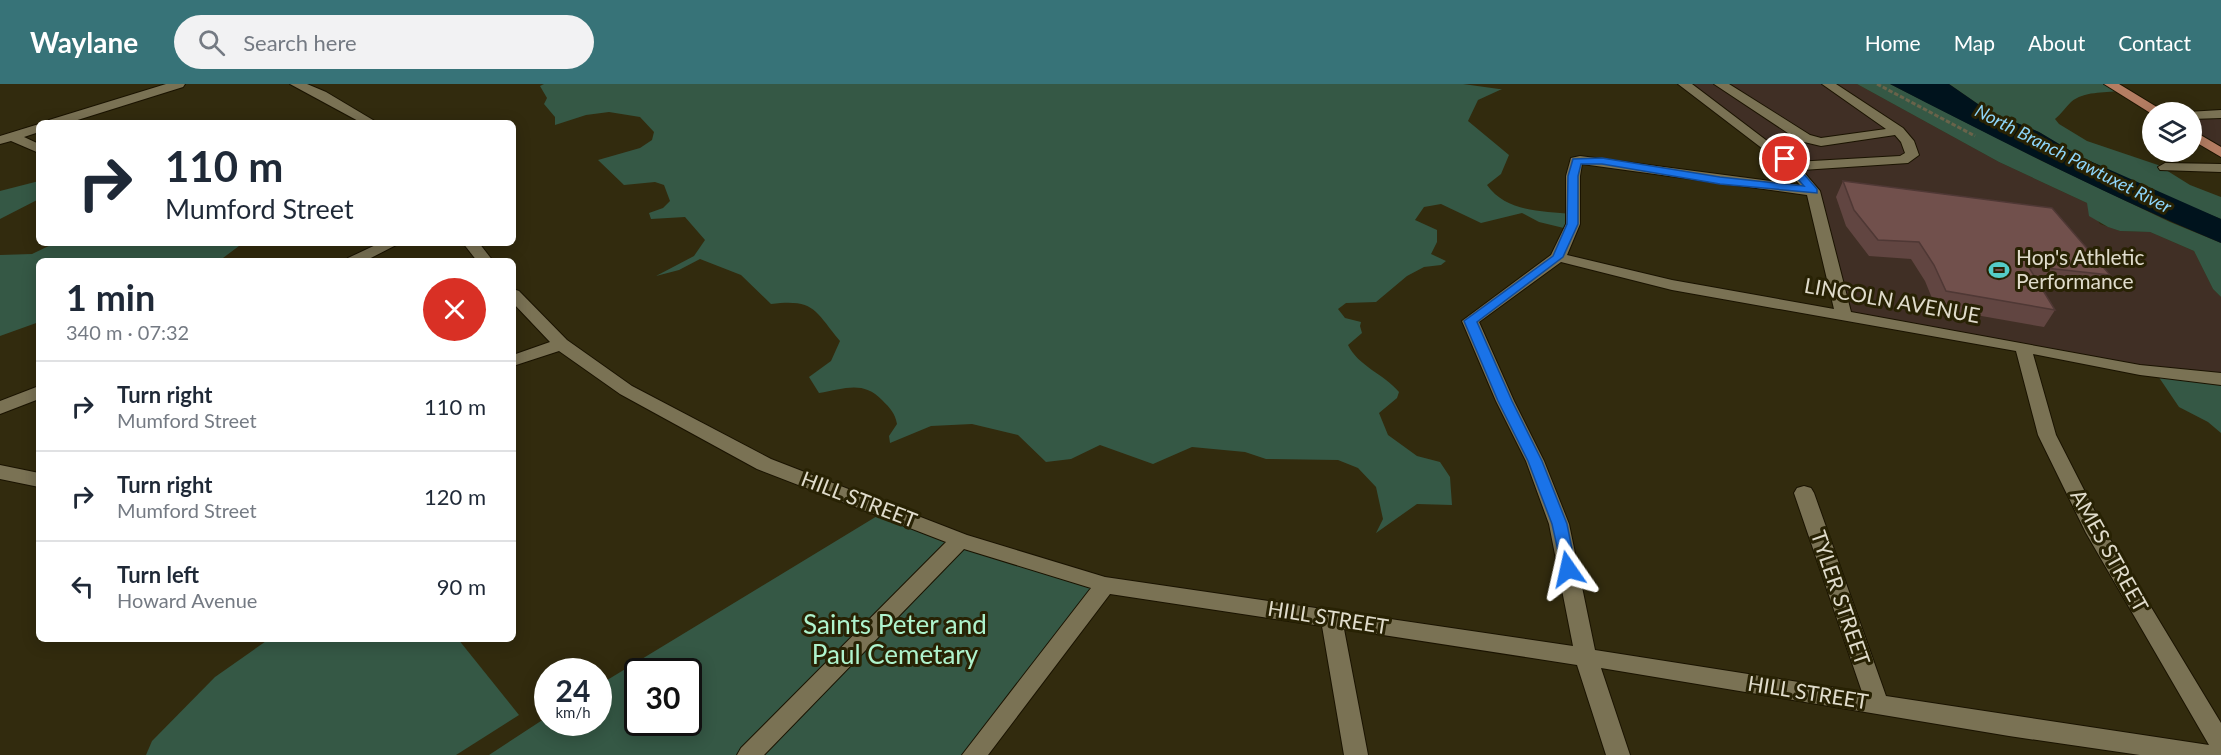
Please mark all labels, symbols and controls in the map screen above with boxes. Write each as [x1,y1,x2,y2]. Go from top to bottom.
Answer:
search box [174,15,594,69]
text: Waylane [30,25,138,59]
icon: search [195,26,228,59]
text: Search here [243,29,357,56]
text: Home [1865,30,1921,55]
text: Map [1954,30,1995,55]
text: About [2028,30,2085,55]
text: Contact [2118,30,2191,55]
water label: North Branch Pawtuxet River [1972,99,2176,218]
map controls [2142,102,2202,162]
button: layers [2142,102,2202,162]
pin [1759,133,1810,184]
text: 110 m [165,141,283,191]
icon: arrive [1768,142,1801,175]
icon: right [66,144,144,222]
text: Mumford Street [165,192,354,225]
place label: Hop's Athletic Performance [2016,244,2145,293]
sports icon: Hop's Athletic Performance [1987,258,2011,282]
street label: LINCOLN AVENUE [1803,272,1982,327]
text: 1 min [66,275,155,319]
button: close [423,278,486,341]
text: 340 m · 07:32 [66,320,189,344]
text: Turn right [117,381,212,408]
icon: right [66,390,99,423]
text: 110 m [424,393,486,420]
text: Mumford Street [117,408,257,432]
street label: HILL STREET [798,465,921,532]
text: Turn right [117,471,212,498]
icon: right [66,480,99,513]
text: 120 m [424,483,486,510]
street label: AMES STREET [2066,485,2155,616]
text: Mumford Street [117,498,257,522]
street label: TYLER STREET [1807,527,1876,669]
position arrow [1536,537,1600,601]
text: Turn left [117,561,199,588]
icon: left [66,570,99,603]
text: 90 m [437,573,486,600]
text: Howard Avenue [117,588,257,612]
street label: HILL STREET [1266,595,1391,638]
park label: Saints Peter and Paul Cemetary [803,608,987,670]
speed limit sign: 30 [624,658,702,736]
street label: HILL STREET [1746,670,1871,713]
text: 24 [556,672,590,708]
text: km/h [555,703,591,721]

